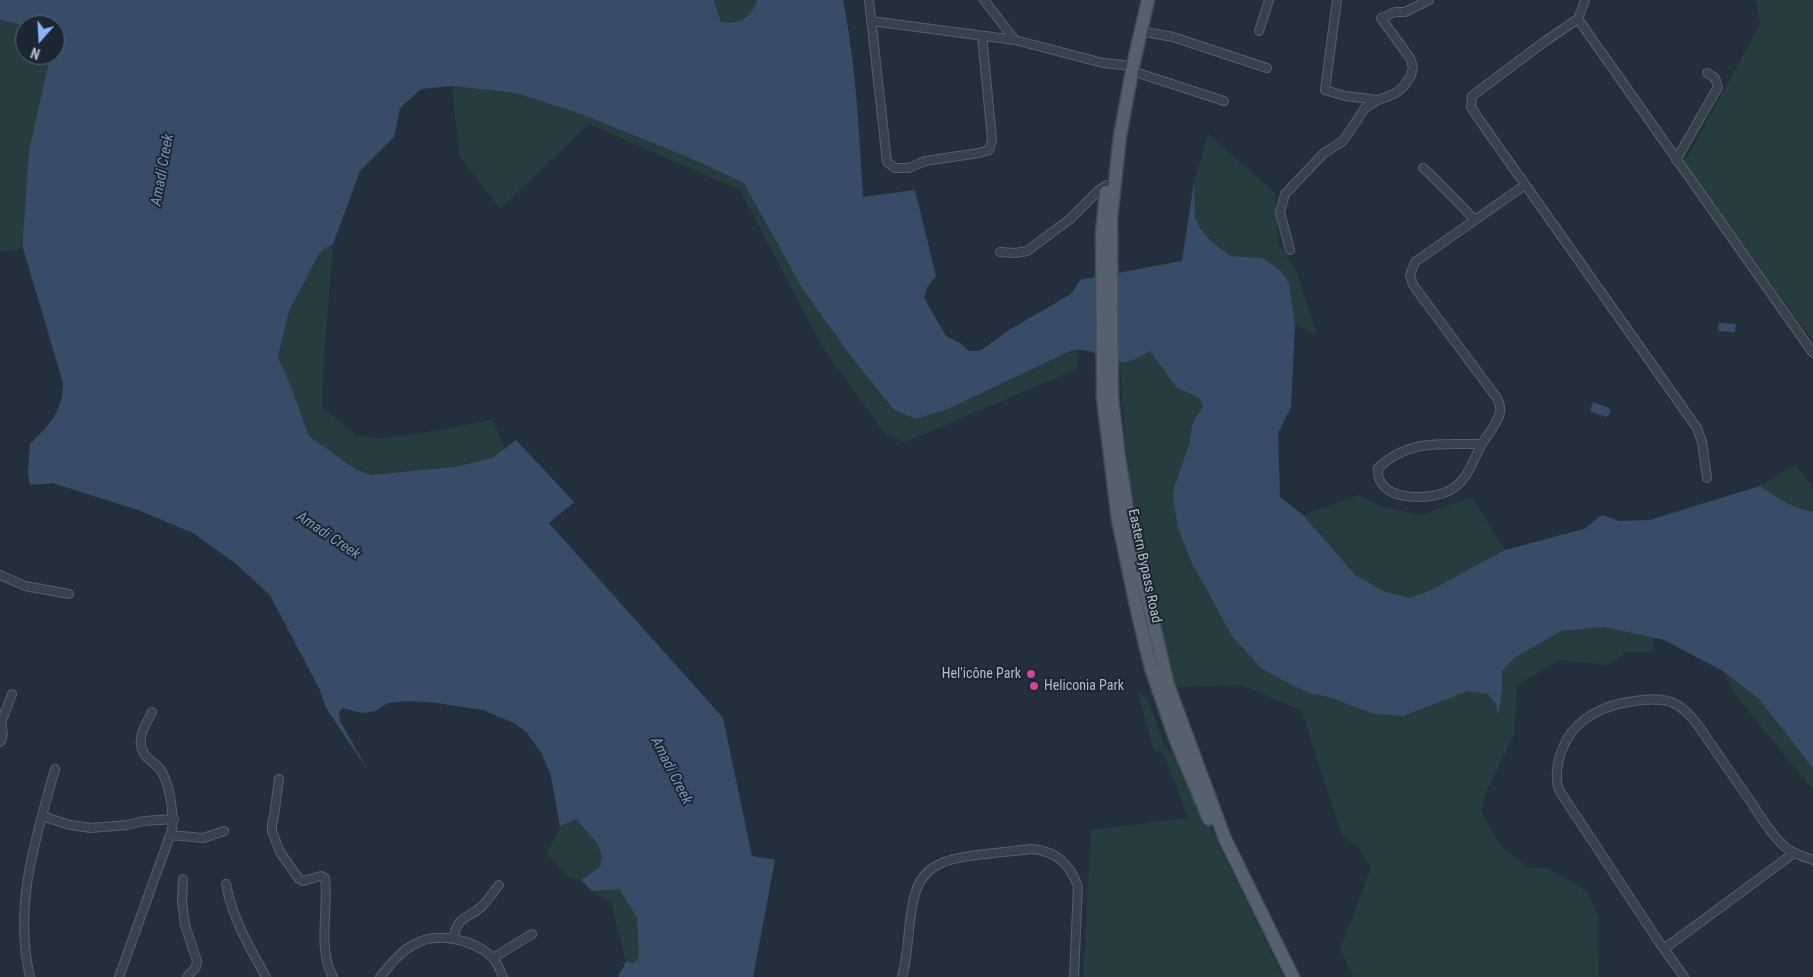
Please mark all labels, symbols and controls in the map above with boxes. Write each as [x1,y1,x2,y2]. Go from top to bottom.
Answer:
north arrow [15,15,65,65]
text: N [29,44,42,62]
water label: Amadi Creek [148,132,178,208]
street label: Eastern Bypass Road [1124,507,1164,625]
water label: Amadi Creek [293,508,363,564]
place label: Hel'icône Park [942,666,1021,682]
marker: Hel'icône Park [1025,668,1037,680]
place label: Heliconia Park [1044,678,1124,694]
marker: Heliconia Park [1028,680,1040,692]
water label: Amadi Creek [646,734,696,808]

